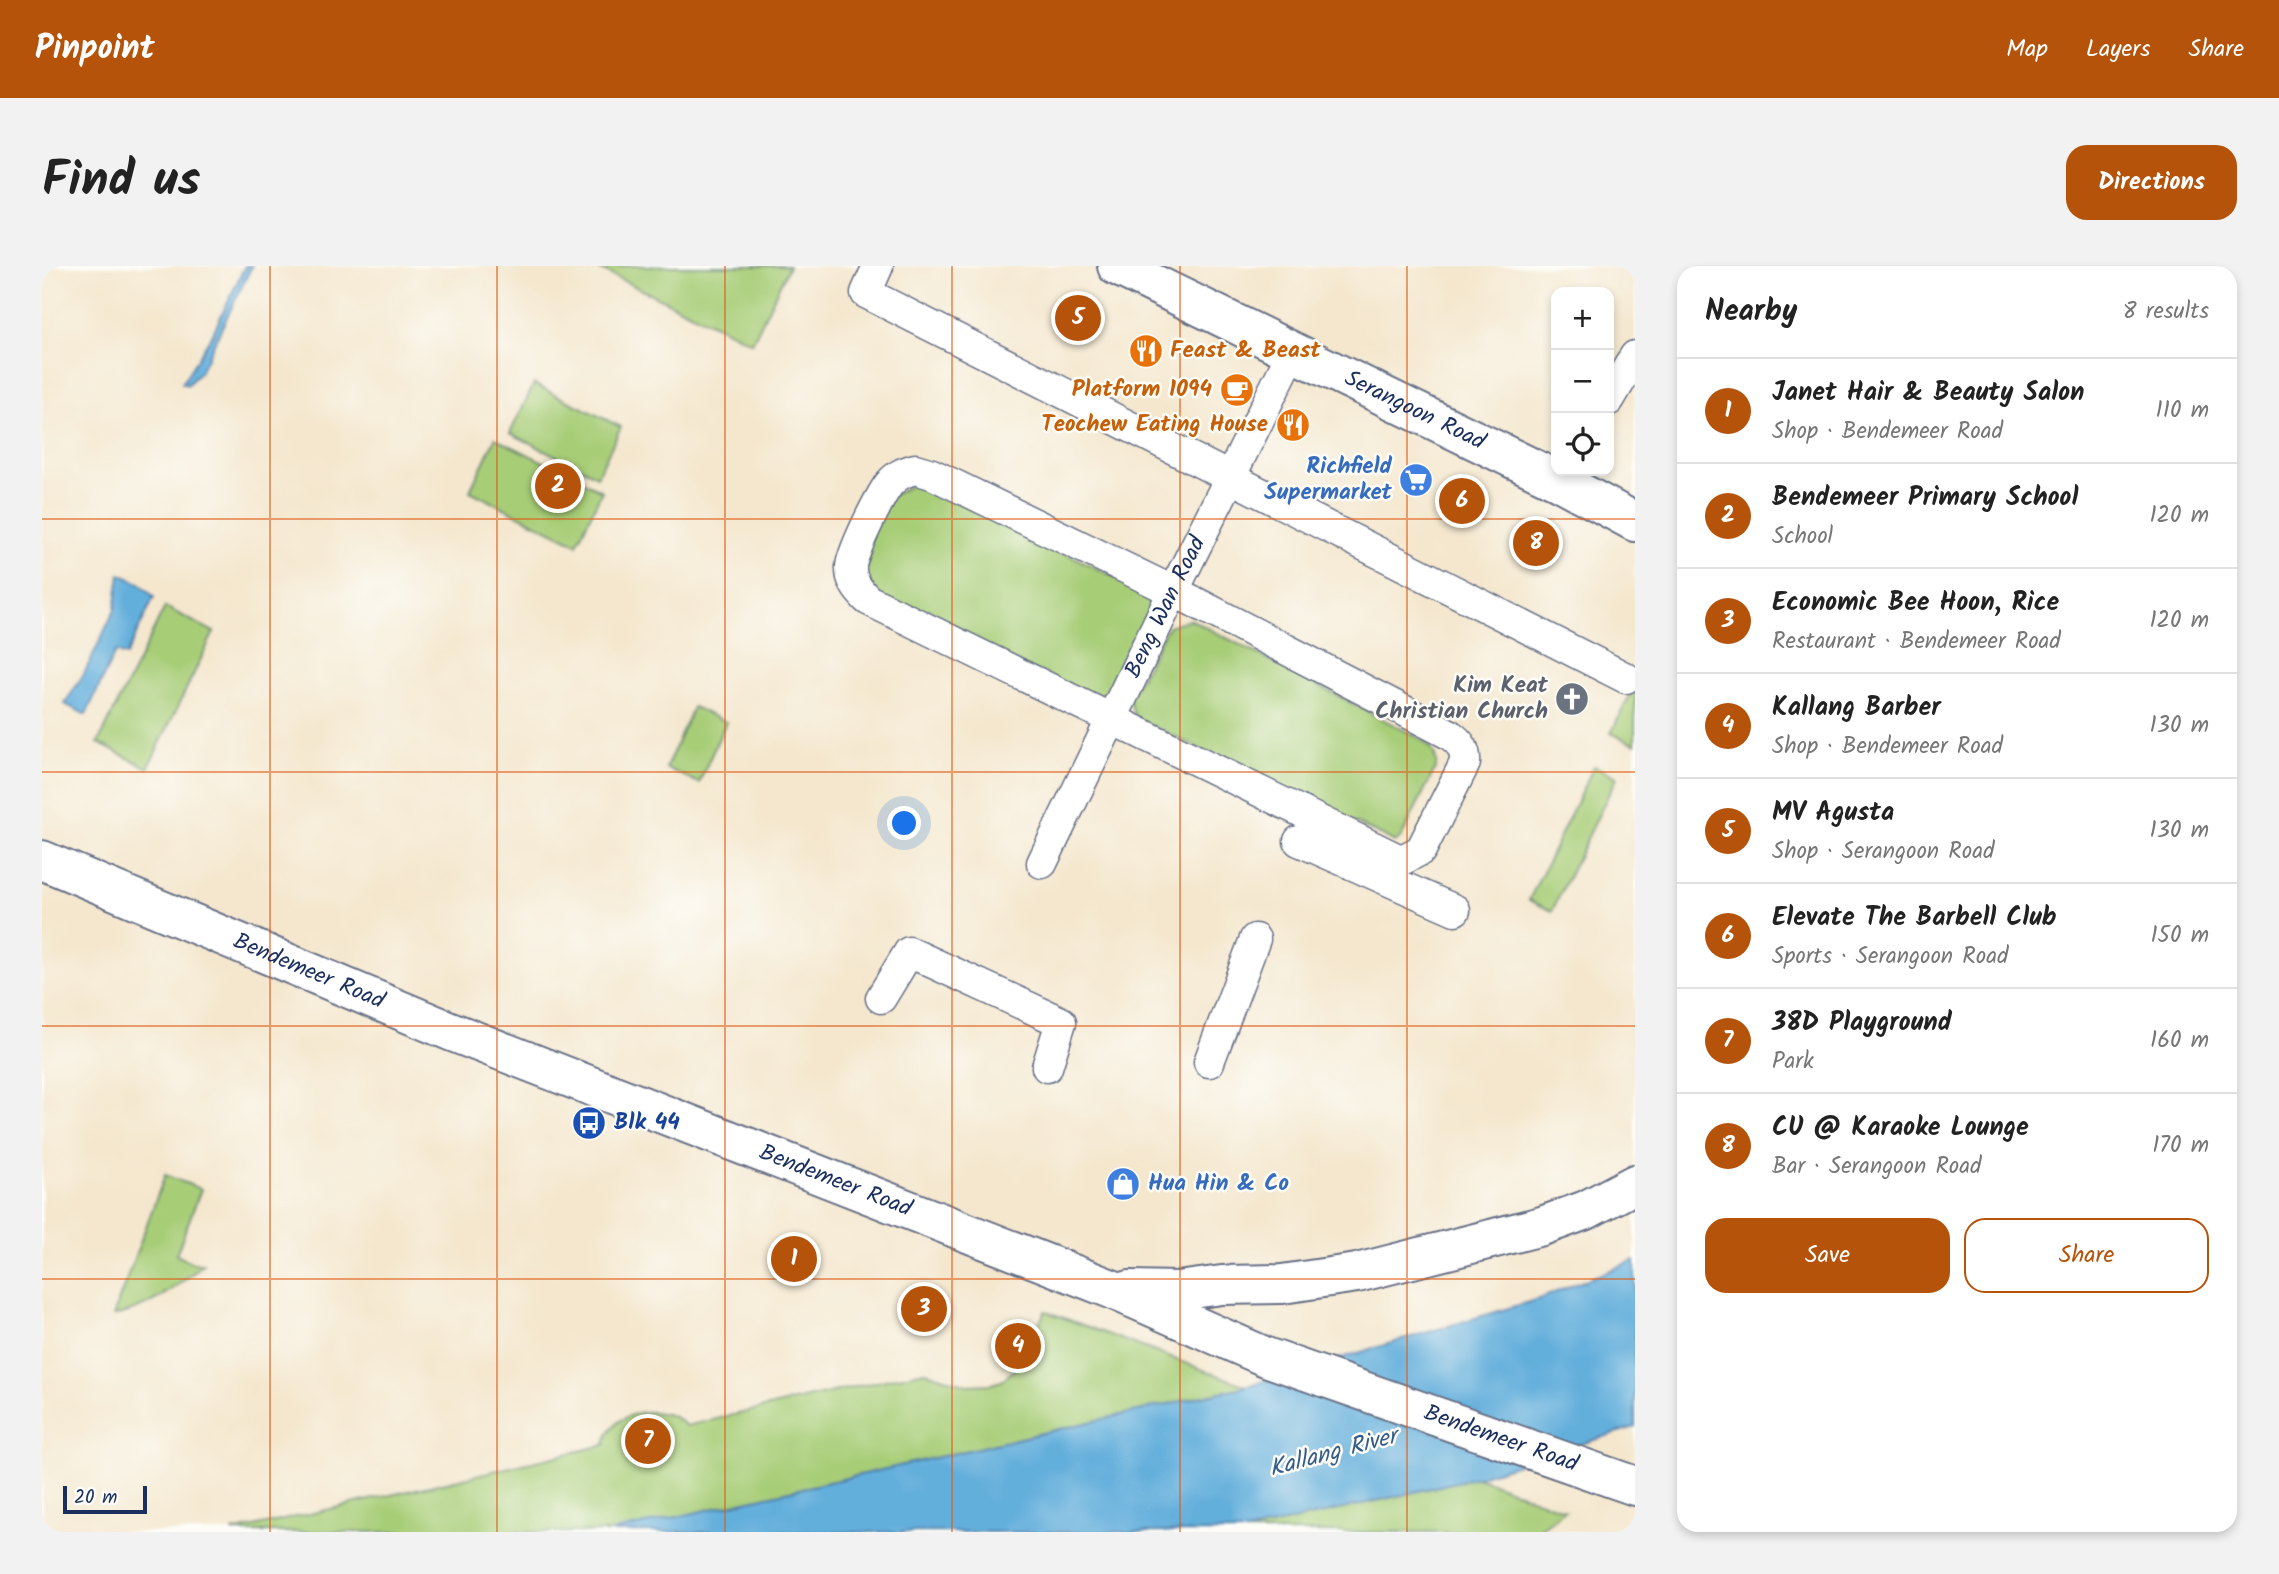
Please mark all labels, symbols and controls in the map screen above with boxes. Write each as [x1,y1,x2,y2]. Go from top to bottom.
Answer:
text: Pinpoint [35,23,155,76]
text: Map [2006,30,2048,69]
text: Layers [2086,30,2150,69]
text: Share [2188,30,2244,69]
text: Find us [42,143,200,221]
button: Directions [2066,145,2237,220]
map controls [1551,287,1614,476]
button: + [1551,287,1614,350]
text: Nearby [1705,288,1797,336]
pin: 5 [1055,292,1101,344]
text: 8 results [2123,294,2209,330]
restaurant icon: Feast & Beast [1127,332,1165,370]
place label: Feast & Beast [1170,333,1321,369]
button: − [1551,350,1614,413]
street label: Serangoon Road [1338,361,1492,461]
cafe icon: Platform 1094 [1218,371,1256,409]
place label: Platform 1094 [1072,372,1212,408]
text: Janet Hair & Beauty Salon [1772,372,2084,414]
text: 1 [1725,393,1731,429]
text: 110 m [2156,393,2209,429]
restaurant icon: Teochew Eating House [1274,406,1312,444]
place label: Teochew Eating House [1041,407,1268,443]
button: locate [1551,413,1614,476]
text: Shop · Bendemeer Road [1772,414,2003,450]
place label: Richfield Supermarket [1264,449,1393,511]
pin: 2 [535,460,581,512]
supermarket icon: Richfield Supermarket [1397,461,1435,499]
pin: 6 [1439,475,1485,527]
text: Bendemeer Primary School [1772,477,2078,519]
text: 2 [1721,498,1735,534]
text: 120 m [2149,498,2209,534]
pin: 8 [1513,517,1559,569]
text: School [1772,519,1833,555]
street label: Beng Wan Road [1116,530,1216,684]
text: Economic Bee Hoon, Rice [1772,582,2059,624]
text: 3 [1722,603,1734,639]
text: 120 m [2149,603,2209,639]
text: Restaurant · Bendemeer Road [1772,624,2061,660]
place label: Kim Keat Christian Church [1375,668,1549,730]
church icon: Kim Keat Christian Church [1553,680,1591,718]
text: Kallang Barber [1772,687,1941,729]
text: 4 [1722,708,1734,744]
text: 130 m [2150,708,2209,744]
text: Shop · Bendemeer Road [1772,729,2003,765]
text: MV Agusta [1772,792,1894,834]
your location [887,806,921,840]
text: 5 [1722,813,1734,849]
text: 130 m [2150,813,2209,849]
text: Shop · Serangoon Road [1772,834,1994,870]
text: Elevate The Barbell Club [1772,897,2057,939]
text: 6 [1722,918,1734,954]
text: 150 m [2150,918,2209,954]
street label: Bendemeer Road [227,924,390,1020]
text: Sports · Serangoon Road [1772,939,2008,975]
text: 38D Playground [1772,1002,1952,1044]
text: 7 [1723,1023,1733,1059]
text: 160 m [2150,1023,2209,1059]
text: Park [1772,1044,1814,1080]
bus stop icon: Blk 44 [570,1104,608,1142]
place label: Blk 44 [614,1105,680,1141]
text: CU @ Karaoke Lounge [1772,1107,2029,1149]
text: 8 [1721,1128,1735,1164]
text: 170 m [2152,1128,2209,1164]
street label: Bendemeer Road [754,1135,917,1228]
text: Bar · Serangoon Road [1772,1149,1982,1185]
shop icon: Hua Hin & Co [1104,1165,1142,1203]
place label: Hua Hin & Co [1148,1166,1289,1202]
button: Save [1705,1218,1950,1293]
button: Share [1964,1218,2209,1293]
pin: 1 [771,1233,817,1285]
pin: 3 [901,1283,947,1335]
pin: 4 [995,1320,1041,1372]
street label: Bendemeer Road [1419,1396,1583,1483]
pin: 7 [625,1415,671,1467]
water label: Kallang River [1265,1416,1406,1489]
scale bar [63,1483,147,1515]
text: 20 m [74,1483,117,1513]

